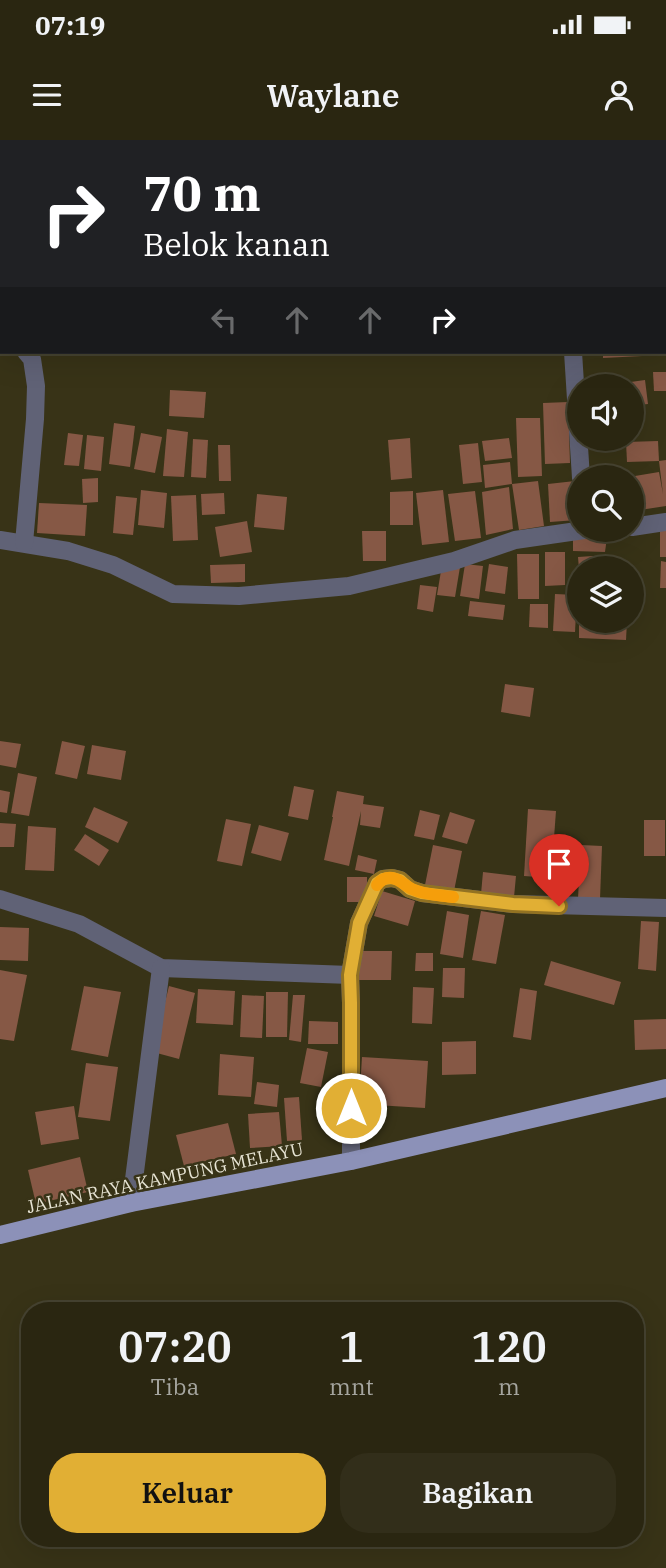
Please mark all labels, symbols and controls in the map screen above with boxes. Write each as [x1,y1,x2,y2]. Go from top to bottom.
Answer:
text: 07:19 [35,8,105,42]
text: Waylane [266,74,400,116]
icon: menu [28,76,66,114]
icon: person [600,76,638,114]
text: 70 m [143,161,261,224]
icon: right [28,168,119,259]
text: Belok kanan [143,223,330,265]
icon: left [205,301,243,339]
icon: ahead [278,301,316,339]
icon: ahead [351,301,389,339]
icon: right [424,301,462,339]
map controls [567,374,644,633]
button: sound [567,374,644,451]
button: search [567,465,644,542]
button: layers [567,556,644,633]
pin [529,834,589,906]
icon: arrive [540,845,578,883]
position arrow [314,1071,388,1145]
street label: JALAN RAYA KAMPUNG MELAYU [24,1137,306,1218]
text: 07:20 [118,1319,232,1374]
text: 1 [339,1319,364,1374]
text: 120 [471,1319,547,1374]
text: Tiba [151,1371,199,1401]
text: mnt [329,1371,374,1401]
text: m [498,1371,520,1401]
button: Keluar [49,1453,326,1533]
button: Bagikan [340,1453,616,1533]

